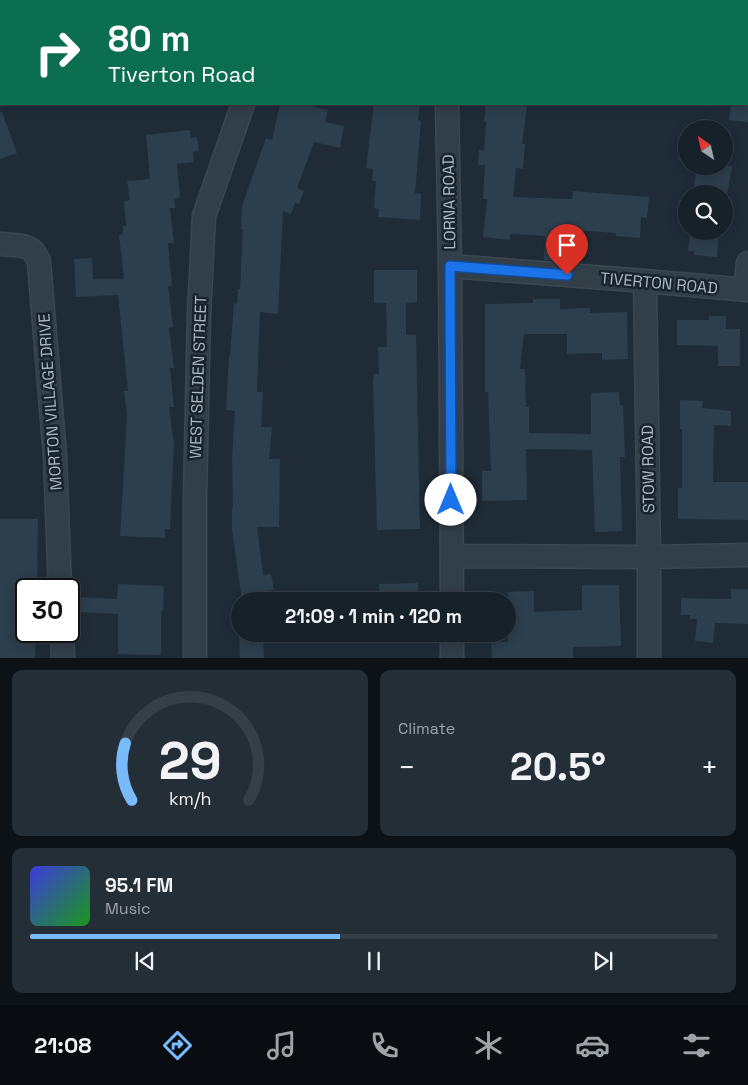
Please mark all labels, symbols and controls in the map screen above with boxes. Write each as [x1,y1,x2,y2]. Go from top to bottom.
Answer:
text: 80 m [108,17,190,61]
icon: right [25,20,90,85]
text: Tiverton Road [108,60,255,88]
north arrow [678,120,732,175]
map controls [678,120,733,240]
street label: LORNA ROAD [438,154,460,250]
button: search [678,185,733,240]
pin [546,224,588,275]
icon: arrive [553,231,581,259]
street label: TIVERTON ROAD [599,267,719,299]
street label: WEST SELDEN STREET [185,295,211,459]
street label: MORTON VILLAGE DRIVE [33,313,67,491]
street label: STOW ROAD [637,425,659,513]
position arrow [424,473,476,525]
speed limit sign: 30 [15,578,80,643]
text: 21:09 · 1 min · 120 m [285,604,462,629]
text: Climate [398,718,455,739]
text: 29 [159,728,221,794]
text: 20.5° [510,743,606,791]
text: − [398,749,415,785]
text: + [701,749,718,785]
text: km/h [169,787,211,810]
text: 95.1 FM [105,873,173,898]
text: Music [105,898,151,919]
icon: previous [131,947,159,975]
icon: pause [360,947,388,975]
icon: next [589,947,617,975]
icon: directions [160,1028,195,1063]
icon: music [264,1028,299,1063]
icon: phone [367,1028,402,1063]
icon: climate [471,1028,506,1063]
icon: car [575,1028,610,1063]
icon: filters [679,1028,714,1063]
text: 21:08 [34,1031,91,1059]

